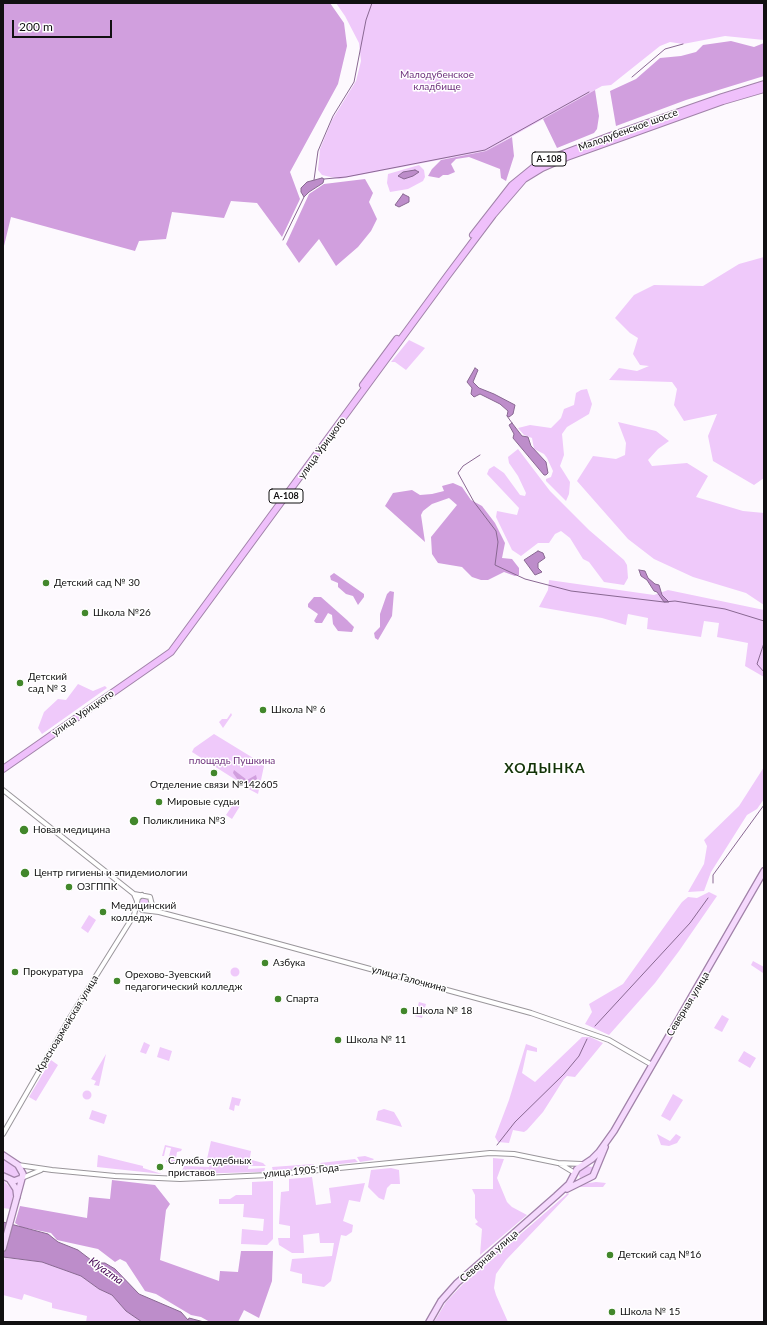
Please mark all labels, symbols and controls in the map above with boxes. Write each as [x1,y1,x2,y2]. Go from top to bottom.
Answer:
scale bar [14,12,114,38]
text: 200 m [19,19,53,34]
park label: Малодубенское кладбище [400,69,474,92]
street label: Малодубенское шоссе [577,106,679,154]
road number: А-108 [532,152,566,166]
street label: улица Урицкого [296,415,348,481]
road number: А-108 [269,489,303,503]
place label: Детский сад № 30 [54,577,140,589]
marker: Детский сад № 30 [41,578,51,588]
place label: Школа №26 [93,607,151,619]
marker: Школа №26 [80,608,90,618]
place label: Детский сад № 3 [28,671,67,694]
marker: Детский сад № 3 [15,678,25,688]
street label: улица Урицкого [50,687,116,739]
place label: Школа № 6 [271,704,325,716]
marker: Школа № 6 [258,705,268,715]
park label: площадь Пушкина [189,755,275,767]
district label: ХОДЫНКА [504,760,586,776]
marker: Отделение связи №142605 [209,768,219,778]
place label: Отделение связи №142605 [150,779,278,791]
place label: Мировые судьи [167,796,239,808]
marker: Мировые судьи [154,797,164,807]
marker: Поликлиника №3 [128,815,140,827]
place label: Поликлиника №3 [143,815,226,827]
marker: Новая медицина [18,824,30,836]
place label: Новая медицина [33,824,110,836]
marker: Центр гигиены и эпидемиологии [19,867,31,879]
place label: Центр гигиены и эпидемиологии [34,867,187,879]
place label: ОЗГППК [77,881,117,893]
marker: ОЗГППК [64,882,74,892]
place label: Медицинский колледж [111,900,176,924]
marker: Медицинский колледж [98,907,108,917]
place label: Азбука [273,957,305,969]
marker: Азбука [260,958,270,968]
street label: улица Галочкина [370,963,448,995]
place label: Прокуратура [23,966,83,978]
marker: Прокуратура [10,967,20,977]
place label: Орехово-Зуевский педагогический колледж [125,969,242,992]
street label: Северная улица [664,970,712,1038]
street label: Красноармейская улица [33,973,101,1075]
marker: Орехово-Зуевский педагогический колледж [112,976,122,986]
place label: Спарта [286,993,319,1005]
marker: Спарта [273,994,283,1004]
place label: Школа № 18 [412,1005,472,1017]
marker: Школа № 18 [399,1006,409,1016]
place label: Школа № 11 [346,1034,406,1046]
marker: Школа № 11 [333,1035,343,1045]
place label: Служба судебных приставов [168,1155,251,1178]
marker: Служба судебных приставов [155,1162,165,1172]
street label: улица 1905 Года [263,1162,339,1180]
street label: Северная улица [457,1227,521,1285]
place label: Детский сад №16 [618,1249,701,1261]
marker: Детский сад №16 [605,1250,615,1260]
water label: Klyazma [86,1254,126,1288]
place label: Школа № 15 [620,1306,680,1318]
marker: Школа № 15 [607,1307,617,1317]

